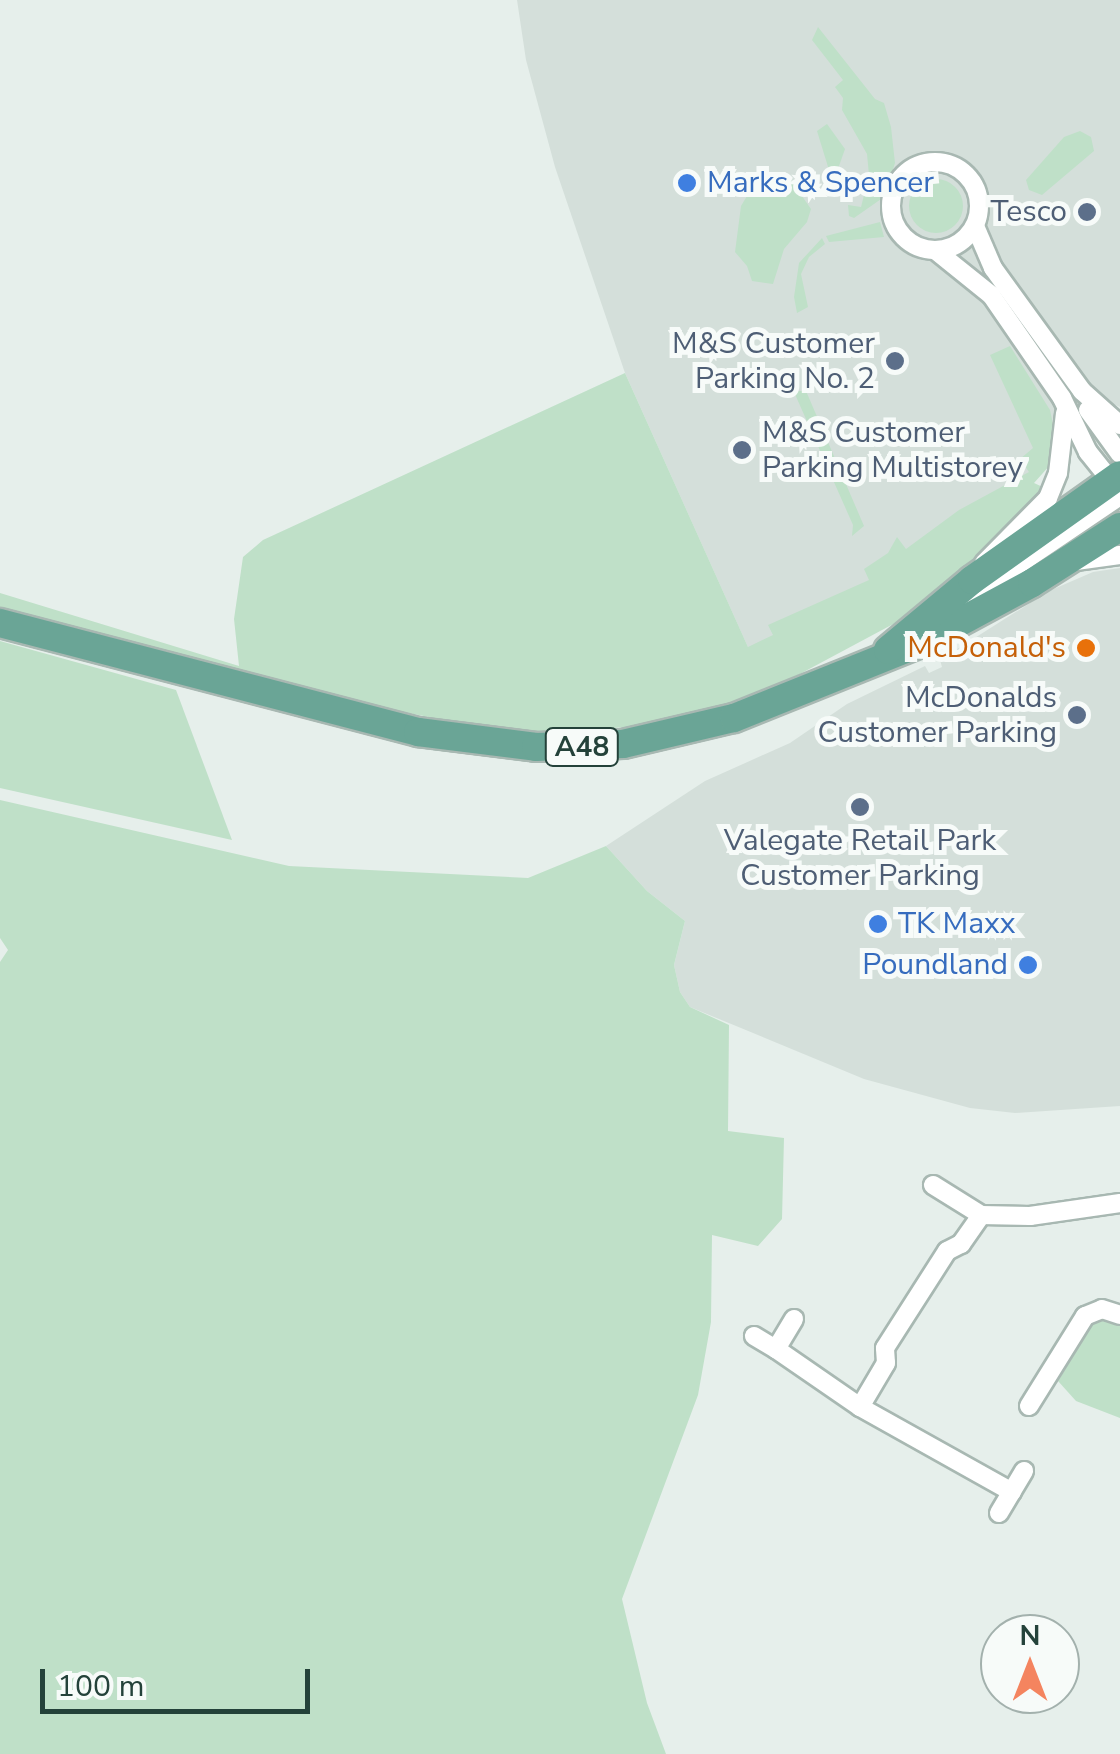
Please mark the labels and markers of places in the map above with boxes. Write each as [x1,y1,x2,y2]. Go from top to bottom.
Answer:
place label: Marks & Spencer [707,165,934,201]
marker: Marks & Spencer [676,172,698,194]
place label: Tesco [991,194,1067,230]
marker: Tesco [1076,201,1098,223]
place label: M&S Customer Parking No. 2 [672,326,875,396]
marker: M&S Customer Parking No. 2 [884,350,906,372]
place label: M&S Customer Parking Multistorey [762,415,1023,486]
marker: M&S Customer Parking Multistorey [731,439,753,461]
place label: McDonald's [907,630,1066,666]
marker: McDonald's [1075,637,1097,659]
place label: McDonalds Customer Parking [817,680,1057,750]
marker: McDonalds Customer Parking [1066,704,1088,726]
marker: Valegate Retail Park Customer Parking [849,796,871,818]
place label: Valegate Retail Park Customer Parking [724,823,996,894]
place label: TK Maxx [898,906,1016,942]
marker: TK Maxx [867,913,889,935]
place label: Poundland [862,947,1008,983]
marker: Poundland [1017,954,1039,976]

